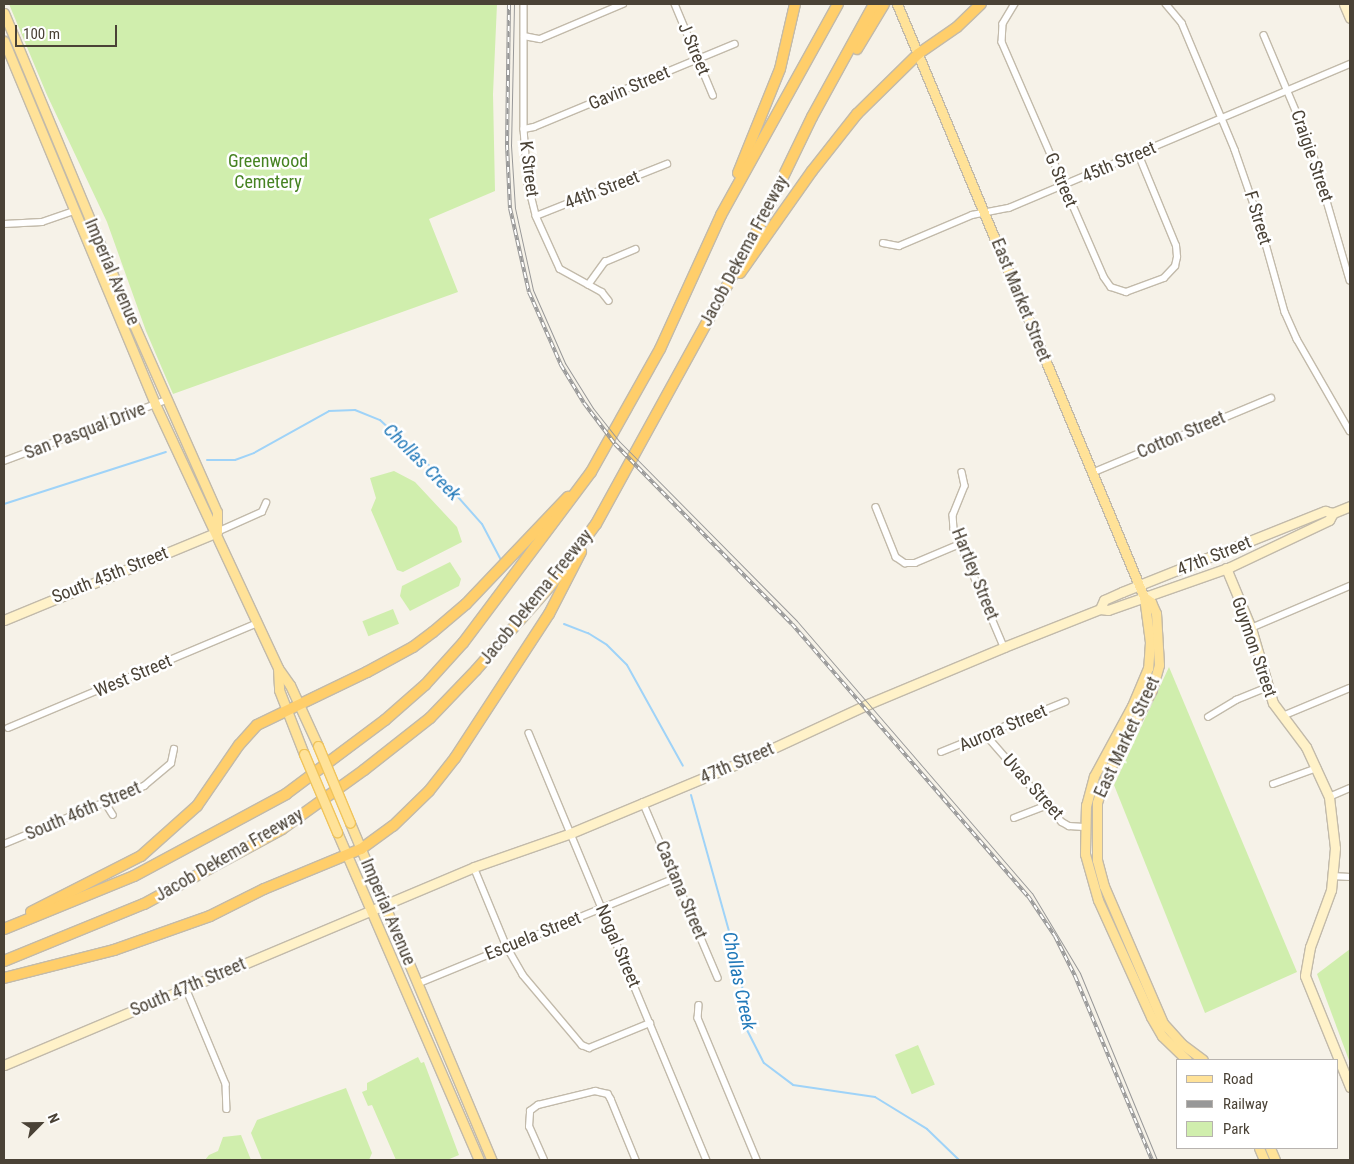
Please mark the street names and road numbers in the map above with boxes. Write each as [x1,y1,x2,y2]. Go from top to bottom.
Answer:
street label: J Street [673,19,715,79]
street label: Gavin Street [585,61,673,115]
street label: Craigie Street [1286,107,1338,205]
street label: 45th Street [1079,137,1159,187]
street label: K Street [515,140,543,198]
street label: G Street [1040,150,1082,210]
street label: 44th Street [562,166,642,214]
street label: Jacob Dekema Freeway [695,172,793,330]
street label: F Street [1240,189,1276,247]
street label: Imperial Avenue [80,215,144,329]
street label: East Market Street [986,235,1056,365]
street label: San Pasqual Drive [21,398,149,464]
street label: Cotton Street [1134,407,1228,463]
street label: Jacob Dekema Freeway [475,525,597,669]
street label: Hartley Street [947,525,1003,623]
street label: 47th Street [1174,531,1254,581]
street label: South 45th Street [49,542,171,608]
street label: Guymon Street [1227,594,1281,700]
street label: West Street [91,650,175,702]
street label: East Market Street [1090,673,1164,801]
street label: Aurora Street [956,700,1050,756]
street label: 47th Street [697,738,777,788]
street label: Uvas Street [998,750,1068,824]
street label: South 46th Street [22,777,144,845]
street label: Jacob Dekema Freeway [151,804,307,906]
street label: Castana Street [651,838,711,942]
street label: Imperial Avenue [356,855,420,969]
street label: Nogal Street [591,901,645,991]
street label: Escuela Street [482,907,584,965]
street label: South 47th Street [127,953,249,1021]

